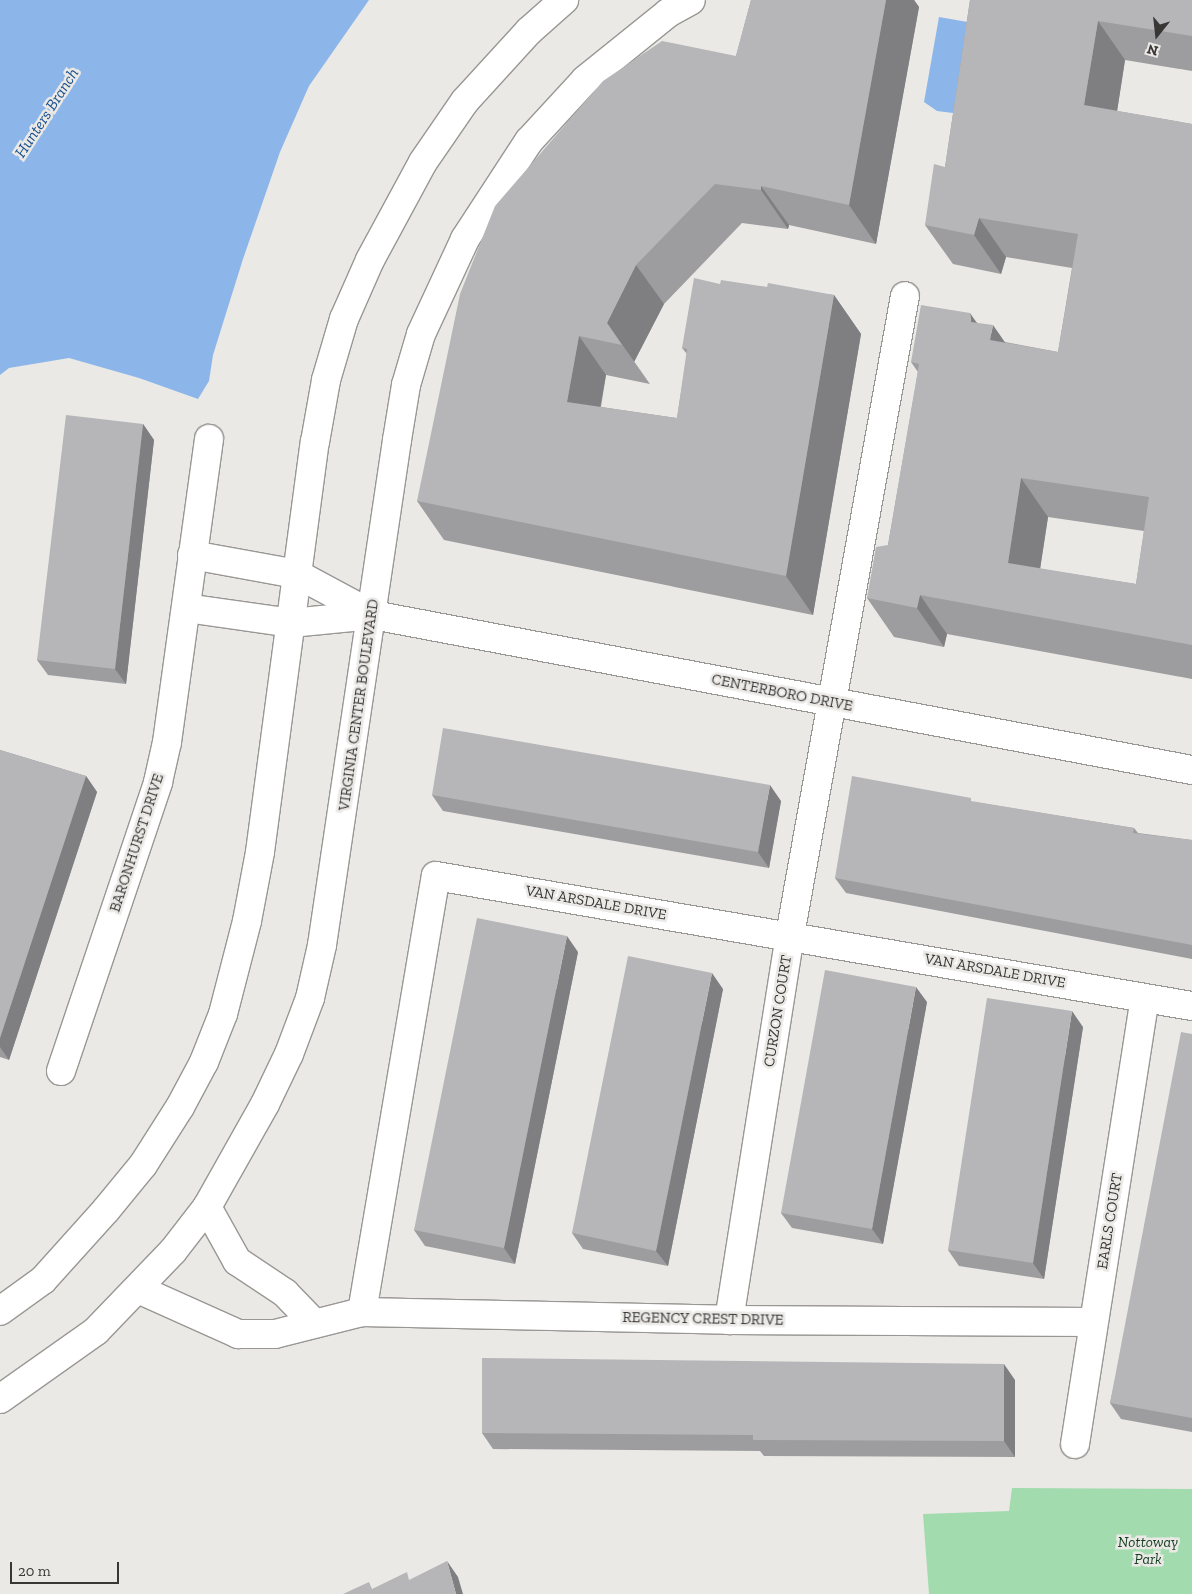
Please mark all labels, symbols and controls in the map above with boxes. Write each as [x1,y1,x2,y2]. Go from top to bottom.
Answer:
north arrow [1132,10,1182,60]
text: N [1145,40,1160,60]
water label: Hunters Branch [11,65,83,161]
street label: VIRGINIA CENTER BOULEVARD [335,598,383,812]
street label: CENTERBORO DRIVE [710,670,854,716]
street label: BARONHURST DRIVE [106,771,168,915]
street label: VAN ARSDALE DRIVE [524,882,668,924]
street label: VAN ARSDALE DRIVE [923,950,1067,992]
street label: CURZON COURT [760,954,796,1068]
street label: EARLS COURT [1094,1172,1126,1270]
street label: REGENCY CREST DRIVE [622,1309,784,1329]
park label: Nottoway Park [1118,1533,1178,1568]
scale bar [12,1552,121,1584]
text: 20 m [18,1562,51,1580]

